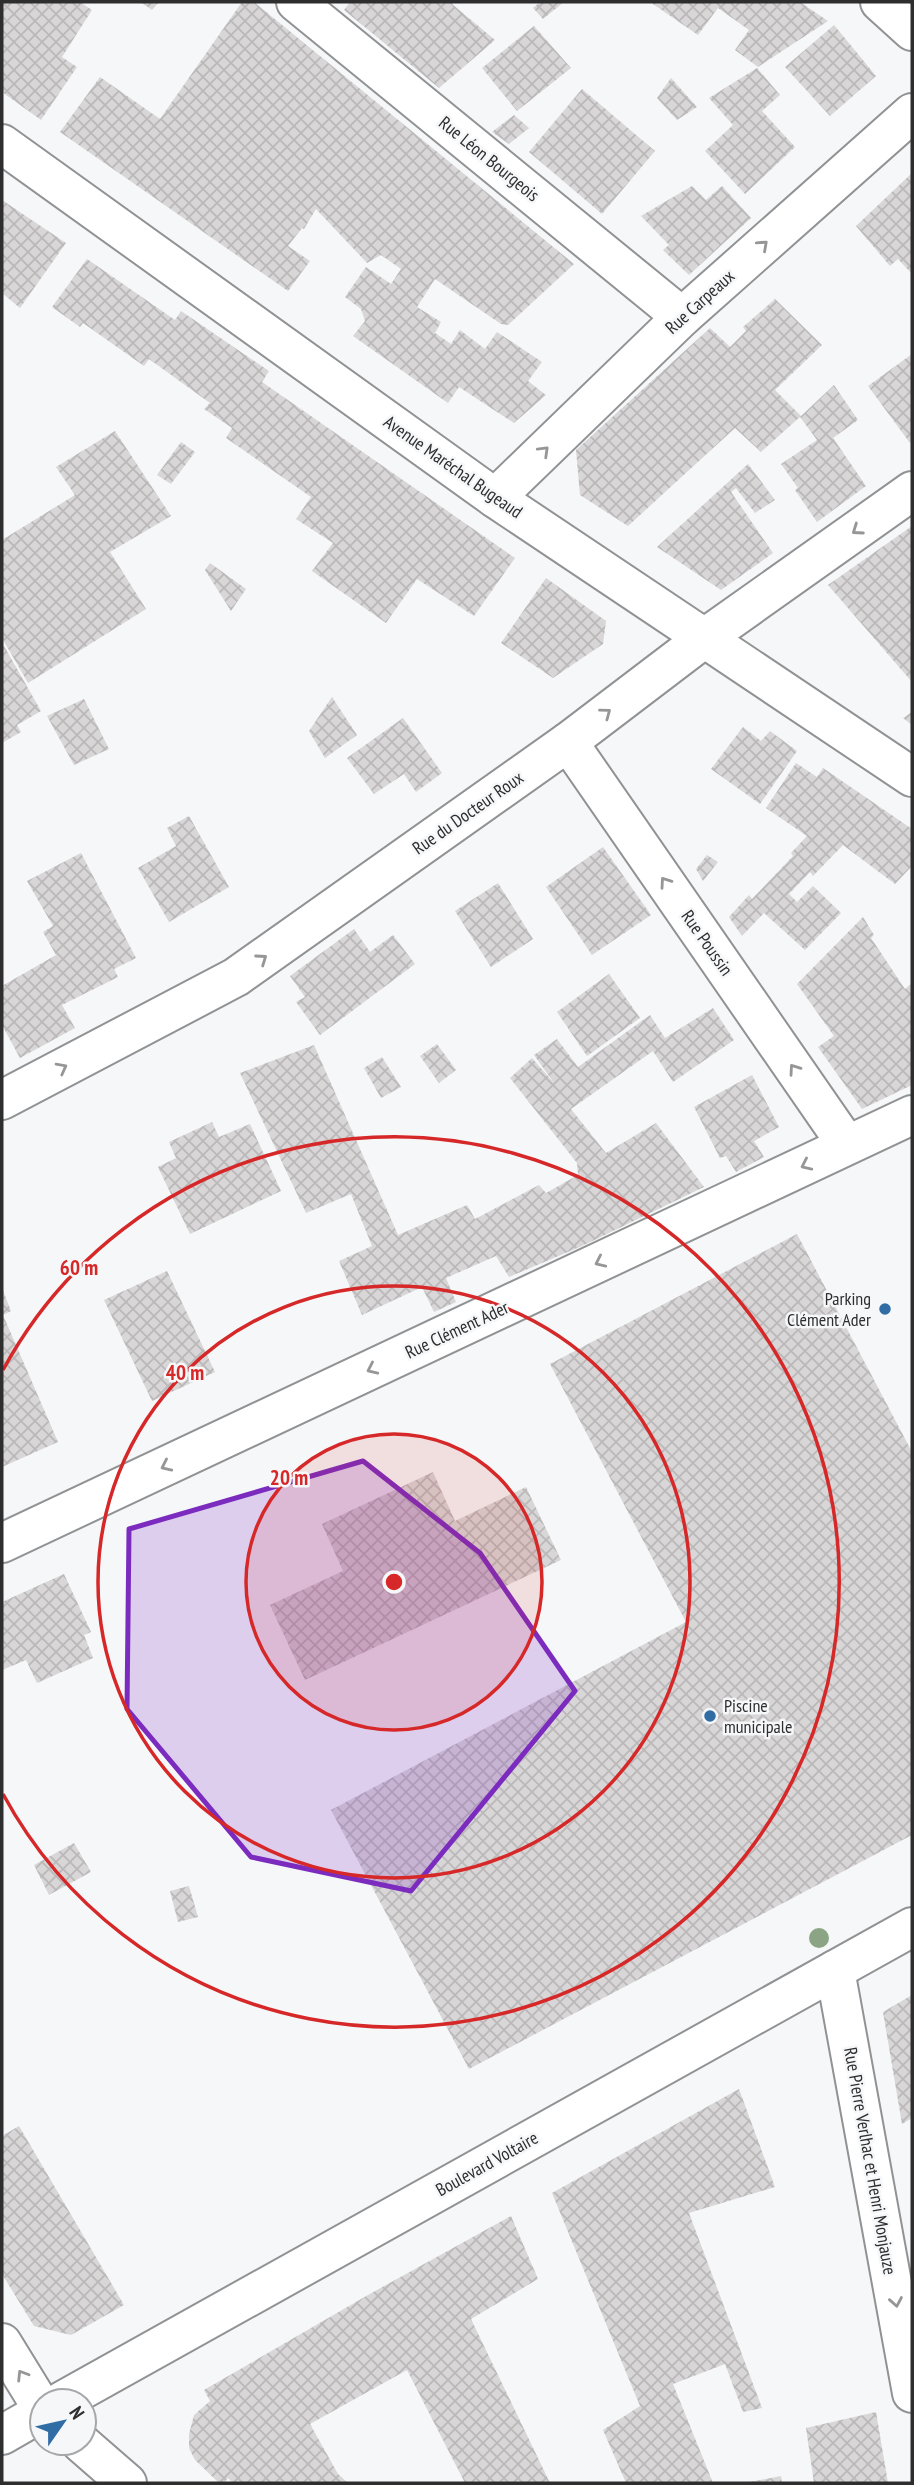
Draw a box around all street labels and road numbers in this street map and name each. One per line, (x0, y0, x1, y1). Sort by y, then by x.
street label: Rue Léon Bourgeois (434, 111, 544, 206)
street label: Rue Carpeaux (660, 264, 740, 339)
street label: Avenue Maréchal Bugeaud (379, 410, 527, 523)
street label: Rue du Docteur Roux (408, 765, 528, 859)
street label: Rue Poussin (677, 905, 738, 980)
street label: Rue Clément Ader (401, 1296, 512, 1364)
street label: Rue Pierre Verlhac et Henri Monjauze (839, 2045, 902, 2276)
street label: Boulevard Voltaire (432, 2126, 542, 2201)

